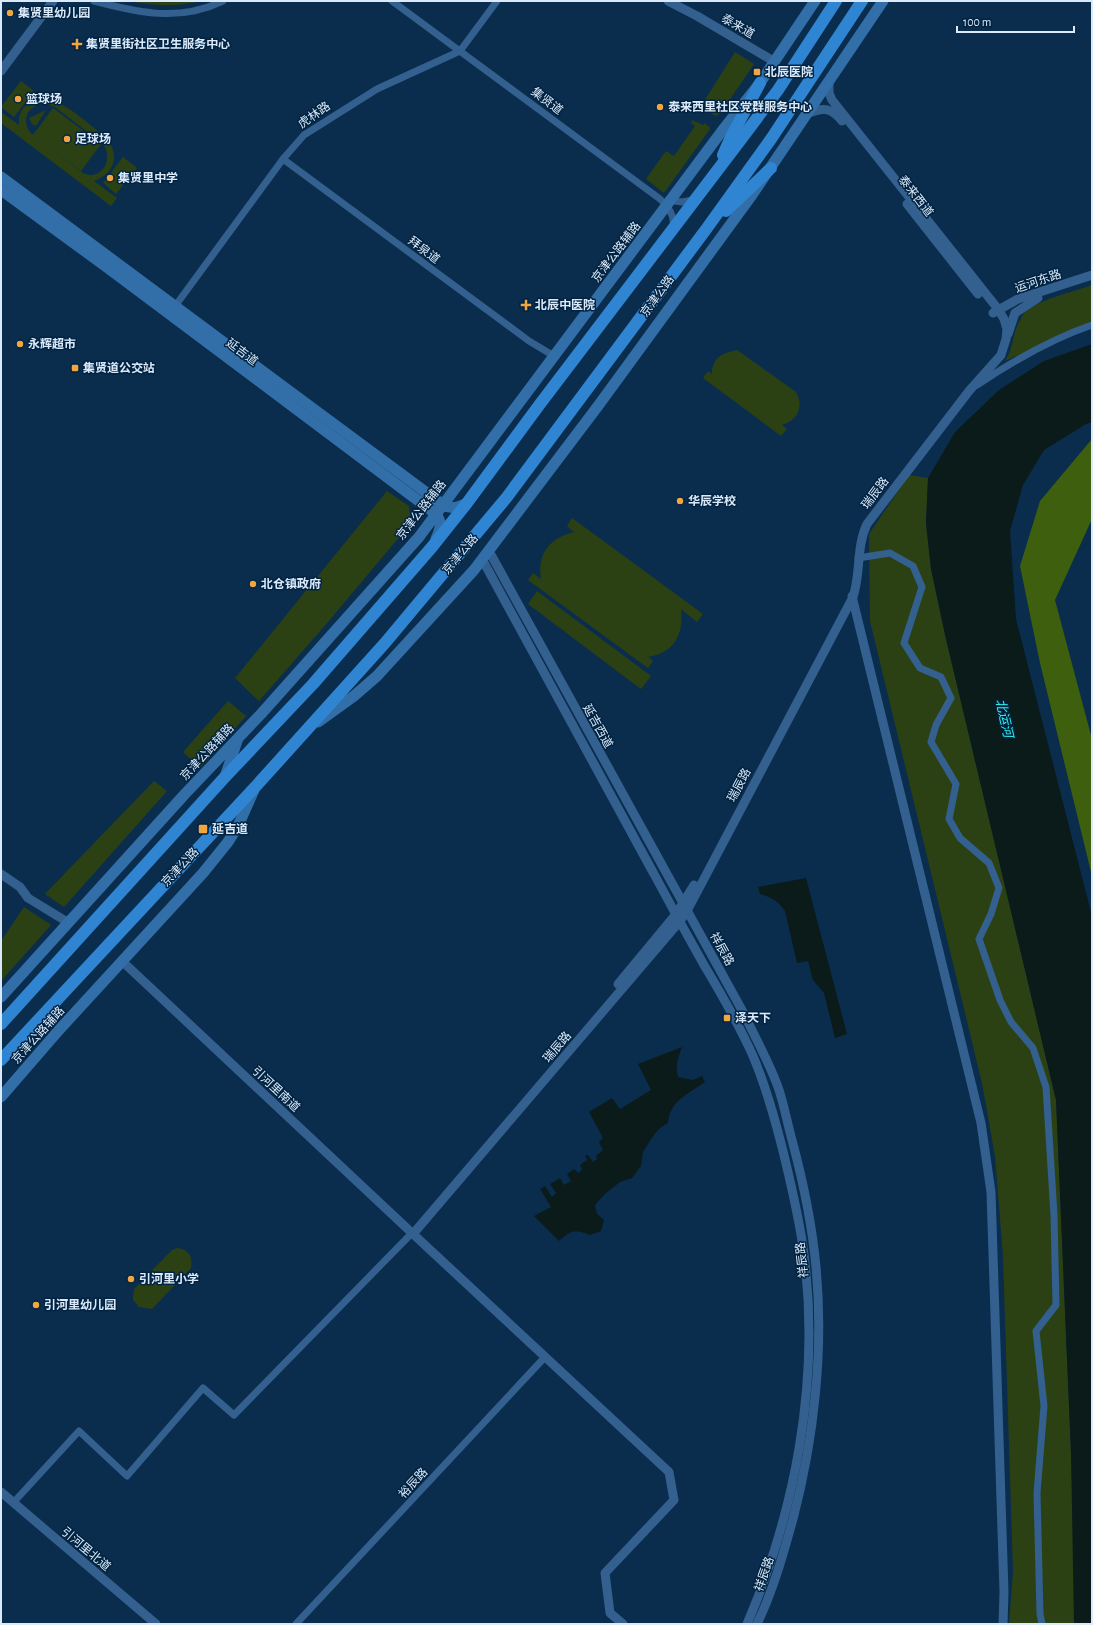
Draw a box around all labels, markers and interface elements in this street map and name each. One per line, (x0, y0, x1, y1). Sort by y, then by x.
place label: 集贤里幼儿园 (18, 6, 90, 19)
marker: 集贤里幼儿园 (5, 8, 15, 18)
scale bar (957, 8, 1074, 34)
street label: 泰来道 (719, 11, 757, 40)
text: 100 m (963, 16, 991, 28)
place label: 集贤里街社区卫生服务中心 (86, 37, 230, 50)
marker: 集贤里街社区卫生服务中心 (71, 38, 83, 50)
place label: 北辰医院 (765, 65, 813, 78)
marker: 北辰医院 (752, 67, 762, 77)
street label: 集贤道 (529, 85, 566, 117)
place label: 篮球场 (26, 92, 62, 105)
marker: 篮球场 (13, 94, 23, 104)
street label: 虎林路 (295, 99, 332, 130)
place label: 泰来西里社区党群服务中心 (668, 100, 812, 113)
marker: 泰来西里社区党群服务中心 (655, 102, 665, 112)
place label: 足球场 (75, 133, 111, 145)
marker: 足球场 (62, 134, 72, 144)
place label: 集贤里中学 (118, 171, 178, 184)
marker: 集贤里中学 (105, 173, 115, 183)
street label: 泰来西道 (896, 173, 936, 219)
street label: 京津公路辅路 (589, 219, 642, 284)
street label: 拜泉道 (406, 234, 443, 266)
street label: 运河东路 (1013, 267, 1063, 294)
street label: 京津公路 (637, 272, 676, 319)
place label: 北辰中医院 (535, 298, 595, 311)
marker: 北辰中医院 (520, 299, 532, 311)
street label: 延吉道 (224, 336, 261, 368)
place label: 永辉超市 (28, 337, 76, 350)
marker: 永辉超市 (15, 339, 25, 349)
place label: 集贤道公交站 (83, 361, 155, 374)
marker: 集贤道公交站 (70, 363, 80, 373)
street label: 瑞辰路 (859, 474, 891, 511)
street label: 京津公路辅路 (393, 477, 448, 542)
place label: 华辰学校 (688, 494, 736, 507)
marker: 华辰学校 (675, 496, 685, 506)
street label: 京津公路 (439, 531, 480, 576)
place label: 北仓镇政府 (261, 577, 321, 590)
marker: 北仓镇政府 (248, 579, 258, 589)
water label: 北运河 (993, 698, 1016, 742)
street label: 延吉西道 (581, 702, 616, 750)
street label: 京津公路辅路 (177, 721, 236, 782)
street label: 瑞辰路 (724, 766, 753, 804)
place label: 延吉道 (212, 822, 248, 835)
marker: 延吉道 (197, 823, 209, 835)
street label: 京津公路 (159, 845, 201, 889)
street label: 祥辰路 (708, 930, 737, 968)
street label: 京津公路辅路 (9, 1004, 67, 1066)
place label: 泽天下 (735, 1011, 771, 1024)
marker: 泽天下 (722, 1013, 732, 1023)
street label: 瑞辰路 (540, 1029, 573, 1065)
street label: 引河里南道 (250, 1063, 303, 1114)
street label: 祥辰路 (793, 1241, 810, 1279)
place label: 引河里小学 (139, 1272, 199, 1285)
marker: 引河里小学 (126, 1274, 136, 1284)
place label: 引河里幼儿园 (44, 1298, 116, 1311)
marker: 引河里幼儿园 (31, 1300, 41, 1310)
street label: 裕辰路 (396, 1465, 430, 1500)
street label: 引河里北道 (59, 1524, 113, 1573)
street label: 祥辰路 (752, 1555, 776, 1593)

